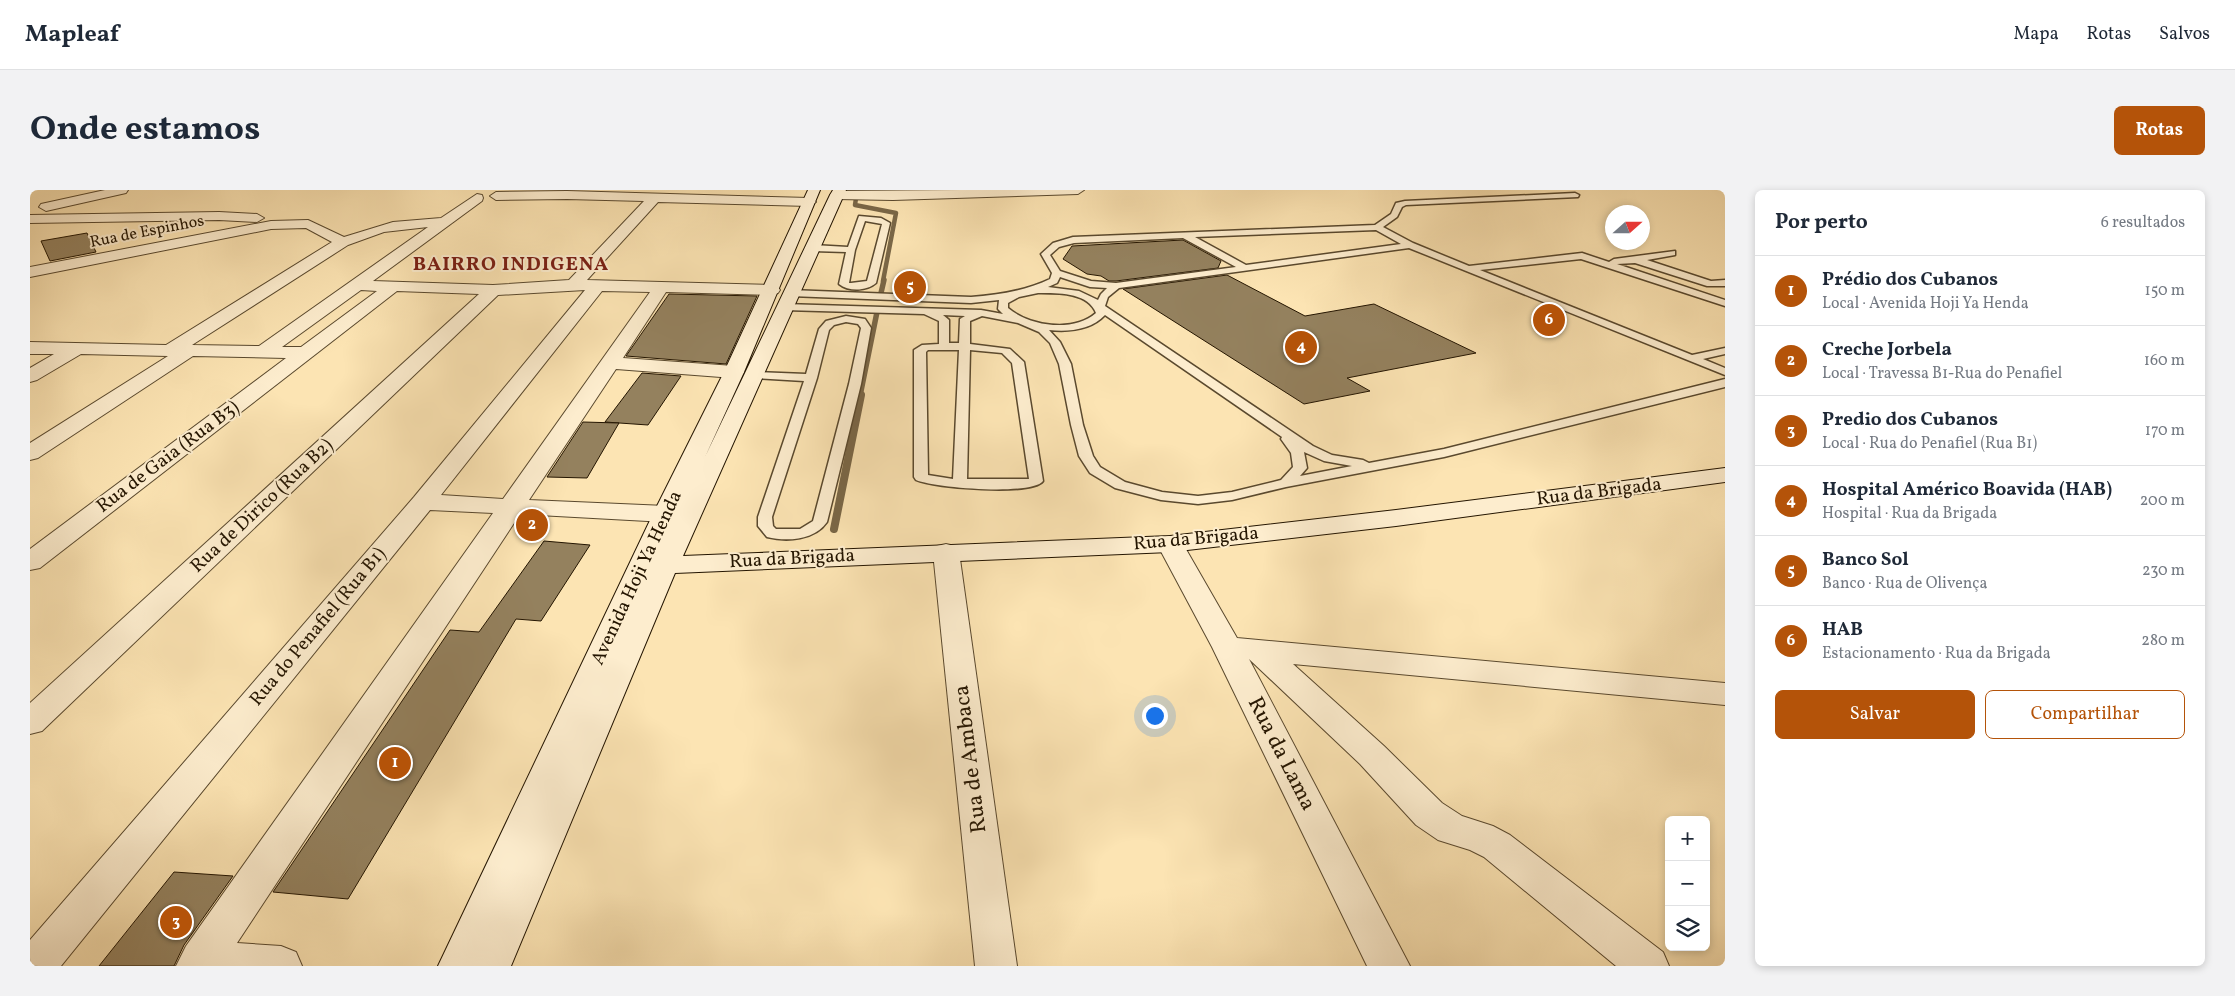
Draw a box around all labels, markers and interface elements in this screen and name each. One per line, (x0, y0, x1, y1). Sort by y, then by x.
text: Mapleaf (25, 18, 119, 52)
text: Mapa (2014, 22, 2059, 47)
text: Rotas (2087, 22, 2131, 47)
text: Salvos (2159, 22, 2210, 47)
text: Onde estamos (30, 106, 260, 154)
button: Rotas (2114, 106, 2205, 155)
north arrow (1605, 205, 1650, 250)
text: Por perto (1775, 208, 1868, 237)
street label: Rua de Espinhos (88, 210, 206, 254)
text: 6 resultados (2101, 212, 2185, 234)
district label: BAIRRO INDIGENA (413, 251, 609, 279)
text: Prédio dos Cubanos (1822, 267, 1998, 293)
pin: 5 (894, 268, 926, 306)
text: 1 (1788, 280, 1794, 302)
text: 150 m (2144, 280, 2185, 302)
text: Local · Avenida Hoji Ya Henda (1822, 293, 2029, 315)
pin: 6 (1533, 301, 1565, 339)
pin: 4 (1285, 328, 1317, 366)
text: Creche Jorbela (1822, 337, 1952, 363)
text: 2 (1787, 350, 1795, 372)
text: 160 m (2144, 350, 2185, 372)
text: Local · Travessa B1-Rua do Penafiel (1822, 363, 2062, 385)
street label: Rua de Gaia (Rua B3) (91, 395, 245, 519)
text: Predio dos Cubanos (1822, 407, 1998, 433)
text: 3 (1787, 420, 1795, 442)
text: 170 m (2145, 420, 2185, 442)
street label: Rua de Dirico (Rua B2) (185, 433, 339, 579)
text: Local · Rua do Penafiel (Rua B1) (1822, 433, 2037, 455)
street label: Rua da Brigada (1535, 471, 1663, 513)
text: Hospital Américo Boavida (HAB) (1822, 477, 2112, 503)
street label: Avenida Hoji Ya Henda (585, 487, 689, 669)
text: 4 (1786, 490, 1796, 512)
text: 200 m (2140, 490, 2185, 512)
text: Hospital · Rua da Brigada (1822, 503, 1997, 525)
pin: 2 (516, 506, 548, 544)
street label: Rua da Brigada (1132, 521, 1260, 557)
street label: Rua do Penafiel (Rua B1) (244, 542, 392, 712)
street label: Rua da Brigada (728, 543, 856, 575)
text: Banco Sol (1822, 547, 1909, 573)
text: 5 (1787, 560, 1795, 582)
text: 230 m (2142, 560, 2185, 582)
text: Banco · Rua de Olivença (1822, 573, 1987, 595)
text: HAB (1822, 617, 1863, 643)
text: 6 (1787, 630, 1795, 652)
text: 280 m (2141, 630, 2185, 652)
text: Estacionamento · Rua da Brigada (1822, 643, 2051, 665)
street label: Rua de Ambaca (947, 683, 995, 835)
button: Salvar (1775, 690, 1975, 739)
button: Compartilhar (1985, 690, 2185, 739)
street label: Rua da Lama (1239, 692, 1323, 816)
your location (1142, 703, 1168, 729)
pin: 1 (379, 744, 411, 782)
map controls (1665, 816, 1710, 951)
button: + (1665, 816, 1710, 861)
button: − (1665, 861, 1710, 906)
pin: 3 (160, 903, 192, 941)
button: layers (1665, 906, 1710, 951)

